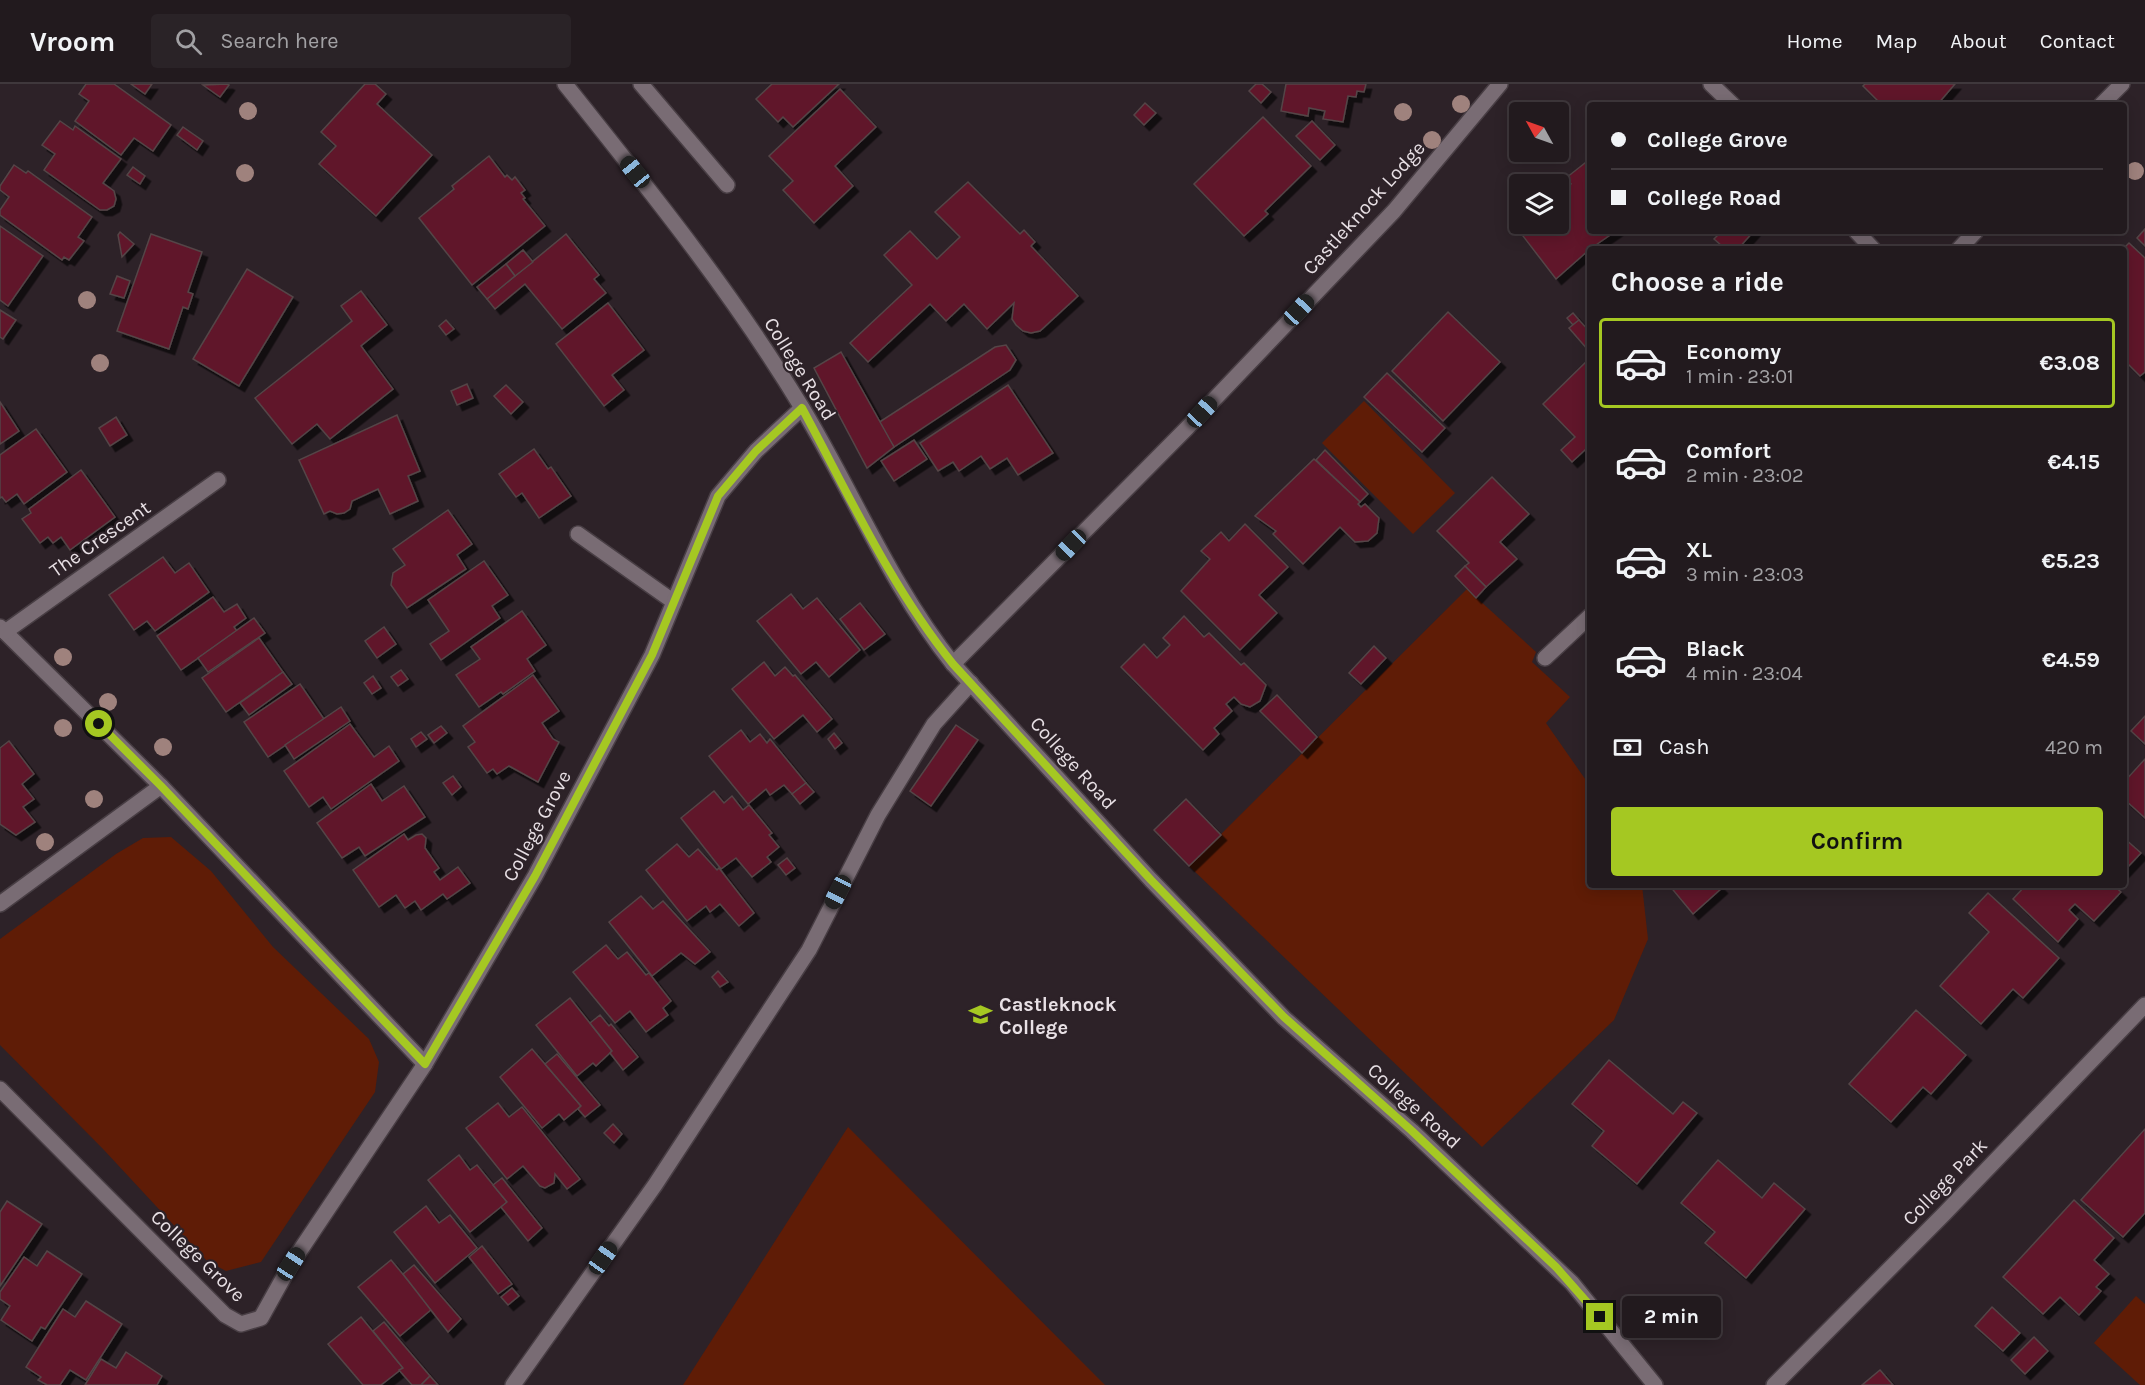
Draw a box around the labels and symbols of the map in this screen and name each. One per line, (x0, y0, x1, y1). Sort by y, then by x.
north arrow (1509, 102, 1569, 162)
street label: Castleknock Lodge (1298, 137, 1430, 279)
car (617, 152, 653, 192)
car (1280, 291, 1318, 329)
street label: College Road (759, 313, 841, 425)
car (1183, 393, 1221, 431)
street label: The Crescent (45, 496, 155, 582)
car (1052, 526, 1090, 564)
route start (85, 710, 112, 737)
street label: College Road (1025, 712, 1121, 814)
street label: College Grove (498, 767, 576, 885)
car (822, 872, 854, 912)
place label: Castleknock College (999, 993, 1117, 1039)
school or university icon: Castleknock College (968, 1002, 994, 1028)
street label: College Road (1363, 1058, 1465, 1154)
street label: College Park (1898, 1134, 1992, 1230)
street label: College Grove (146, 1205, 250, 1307)
car (585, 1238, 621, 1278)
car (274, 1244, 308, 1284)
callout: 2 min (1621, 1296, 1720, 1338)
route end (1586, 1303, 1613, 1330)

